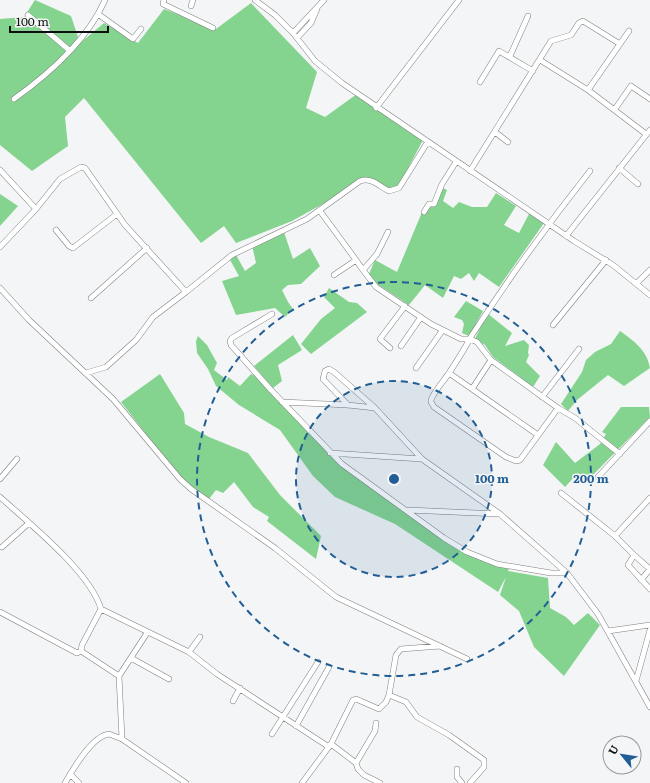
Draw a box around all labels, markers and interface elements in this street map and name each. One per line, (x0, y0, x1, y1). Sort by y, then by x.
scale bar (10, 8, 108, 34)
text: 100 m (16, 12, 49, 30)
text: 100 m (475, 469, 509, 487)
text: 200 m (573, 469, 609, 487)
centre of rings (387, 472, 401, 486)
north arrow (602, 735, 642, 775)
text: U (603, 741, 622, 757)

